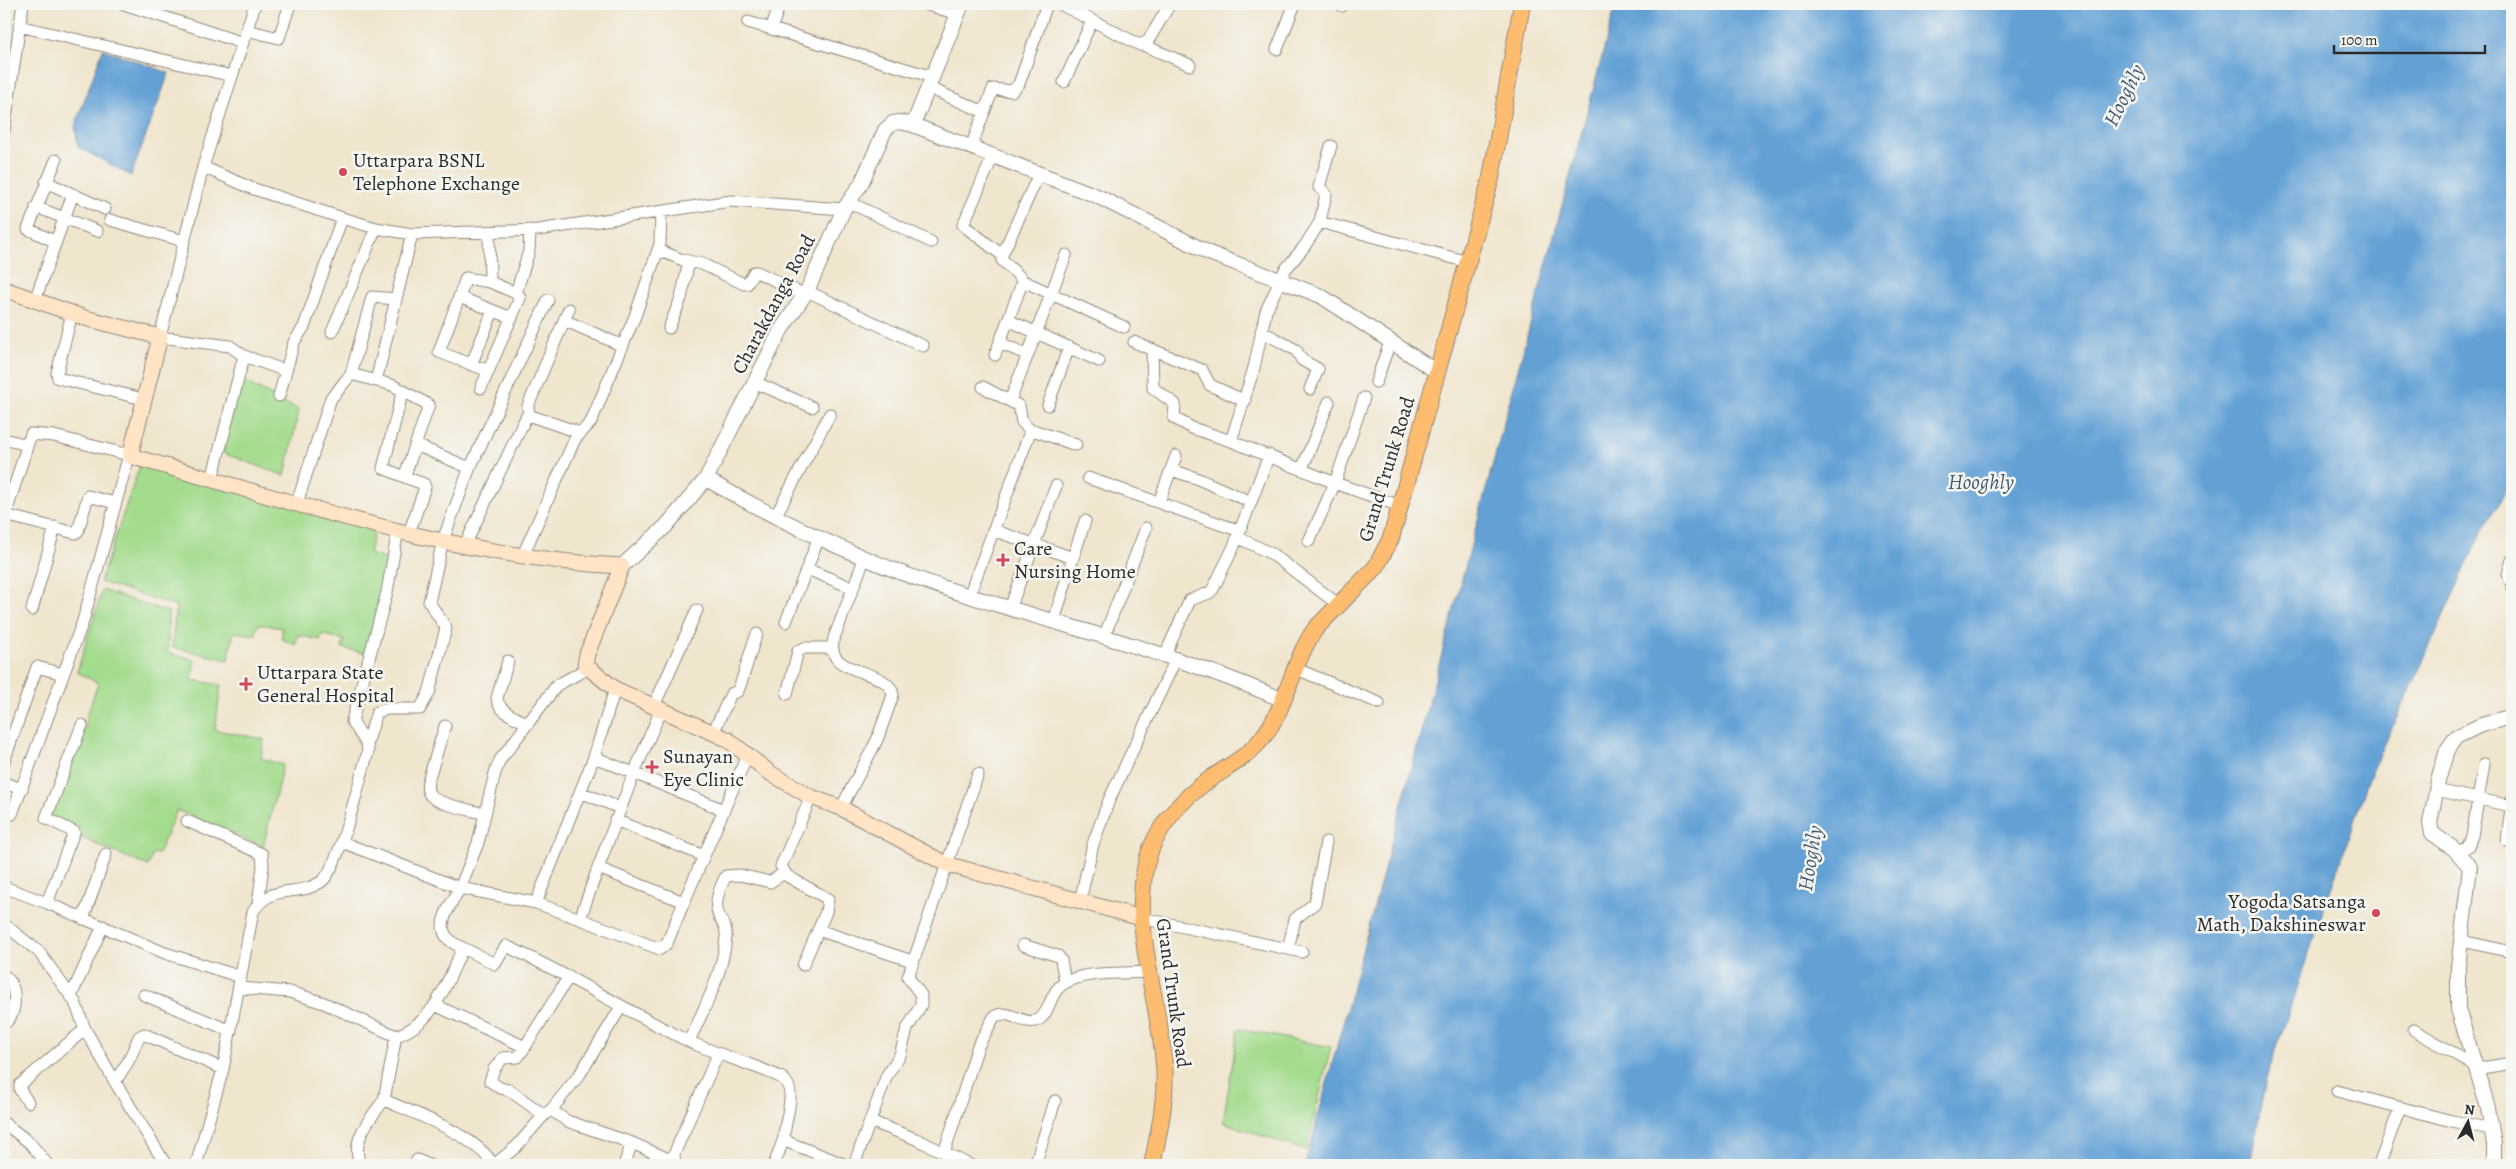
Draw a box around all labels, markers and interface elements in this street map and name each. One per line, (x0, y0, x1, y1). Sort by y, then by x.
scale bar (2334, 22, 2485, 54)
text: 100 m (2341, 30, 2378, 50)
water label: Hooghly (2097, 59, 2151, 131)
place label: Uttarpara BSNL Telephone Exchange (353, 147, 520, 197)
marker: Uttarpara BSNL Telephone Exchange (337, 166, 349, 178)
street label: Charakdanga Road (725, 229, 822, 379)
street label: Grand Trunk Road (1352, 393, 1421, 545)
water label: Hooghly (1948, 468, 2014, 496)
place label: Care Nursing Home (1014, 535, 1136, 585)
marker: Care Nursing Home (996, 553, 1010, 567)
place label: Uttarpara State General Hospital (257, 659, 394, 709)
marker: Uttarpara State General Hospital (239, 677, 253, 691)
place label: Sunayan Eye Clinic (663, 743, 744, 793)
marker: Sunayan Eye Clinic (645, 760, 659, 774)
water label: Hooghly (1791, 823, 1829, 893)
place label: Yogoda Satsanga Math, Dakshineswar (2197, 888, 2367, 938)
marker: Yogoda Satsanga Math, Dakshineswar (2370, 907, 2382, 919)
street label: Grand Trunk Road (1150, 917, 1197, 1070)
north arrow (2444, 1096, 2494, 1146)
text: N (2463, 1100, 2476, 1120)

